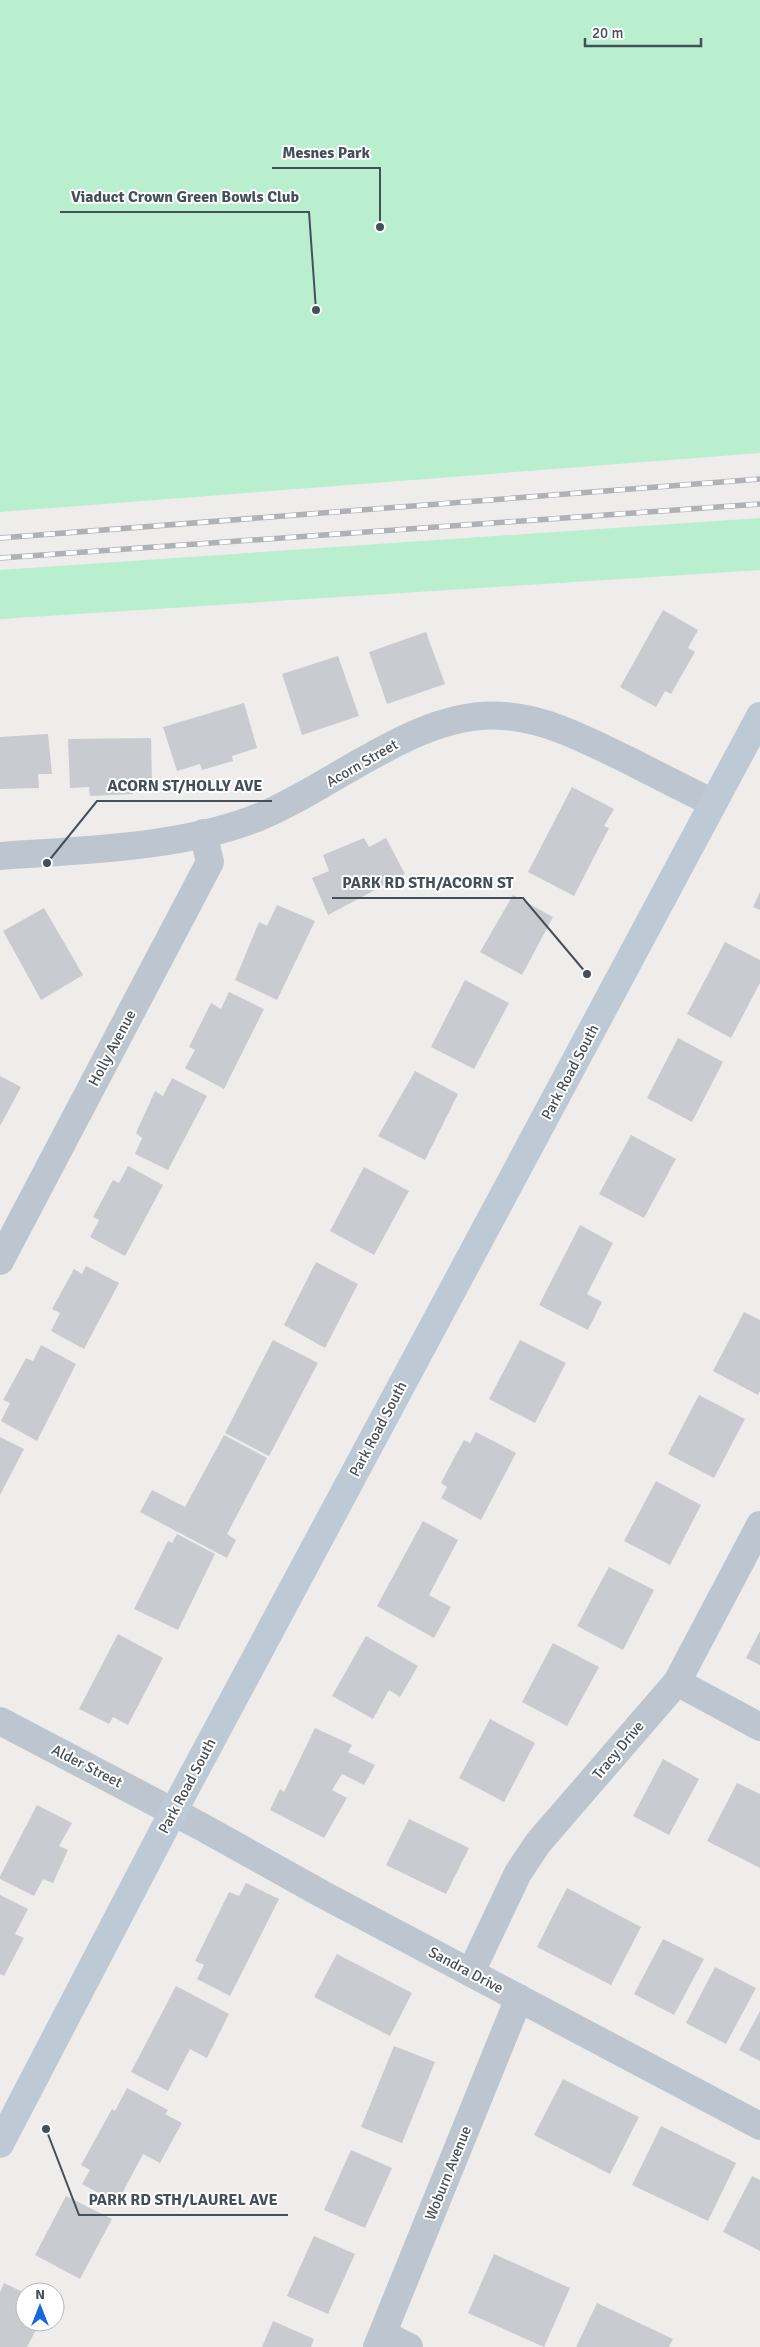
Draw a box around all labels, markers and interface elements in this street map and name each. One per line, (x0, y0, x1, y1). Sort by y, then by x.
scale bar (585, 15, 701, 47)
text: 20 m (592, 24, 623, 42)
callout: Mesnes Park (272, 137, 380, 168)
text: Mesnes Park (282, 143, 370, 163)
callout: Viaduct Crown Green Bowls Club (60, 181, 309, 212)
text: Viaduct Crown Green Bowls Club (71, 187, 300, 207)
street label: Acorn Street (323, 735, 401, 791)
callout: ACORN ST/HOLLY AVE (97, 770, 272, 801)
text: ACORN ST/HOLLY AVE (107, 776, 263, 796)
callout: PARK RD STH/ACORN ST (332, 867, 523, 898)
text: PARK RD STH/ACORN ST (342, 873, 514, 893)
street label: Holly Avenue (84, 1007, 140, 1089)
street label: Park Road South (537, 1021, 603, 1123)
street label: Park Road South (345, 1378, 411, 1480)
street label: Tracy Drive (588, 1717, 648, 1783)
street label: Park Road South (154, 1735, 220, 1837)
street label: Alder Street (49, 1741, 125, 1791)
street label: Sandra Drive (426, 1943, 506, 1997)
street label: Woburn Avenue (421, 2123, 475, 2223)
callout: PARK RD STH/LAUREL AVE (79, 2184, 288, 2215)
text: PARK RD STH/LAUREL AVE (88, 2190, 278, 2210)
north arrow (15, 2282, 65, 2332)
text: N (35, 2286, 45, 2303)

